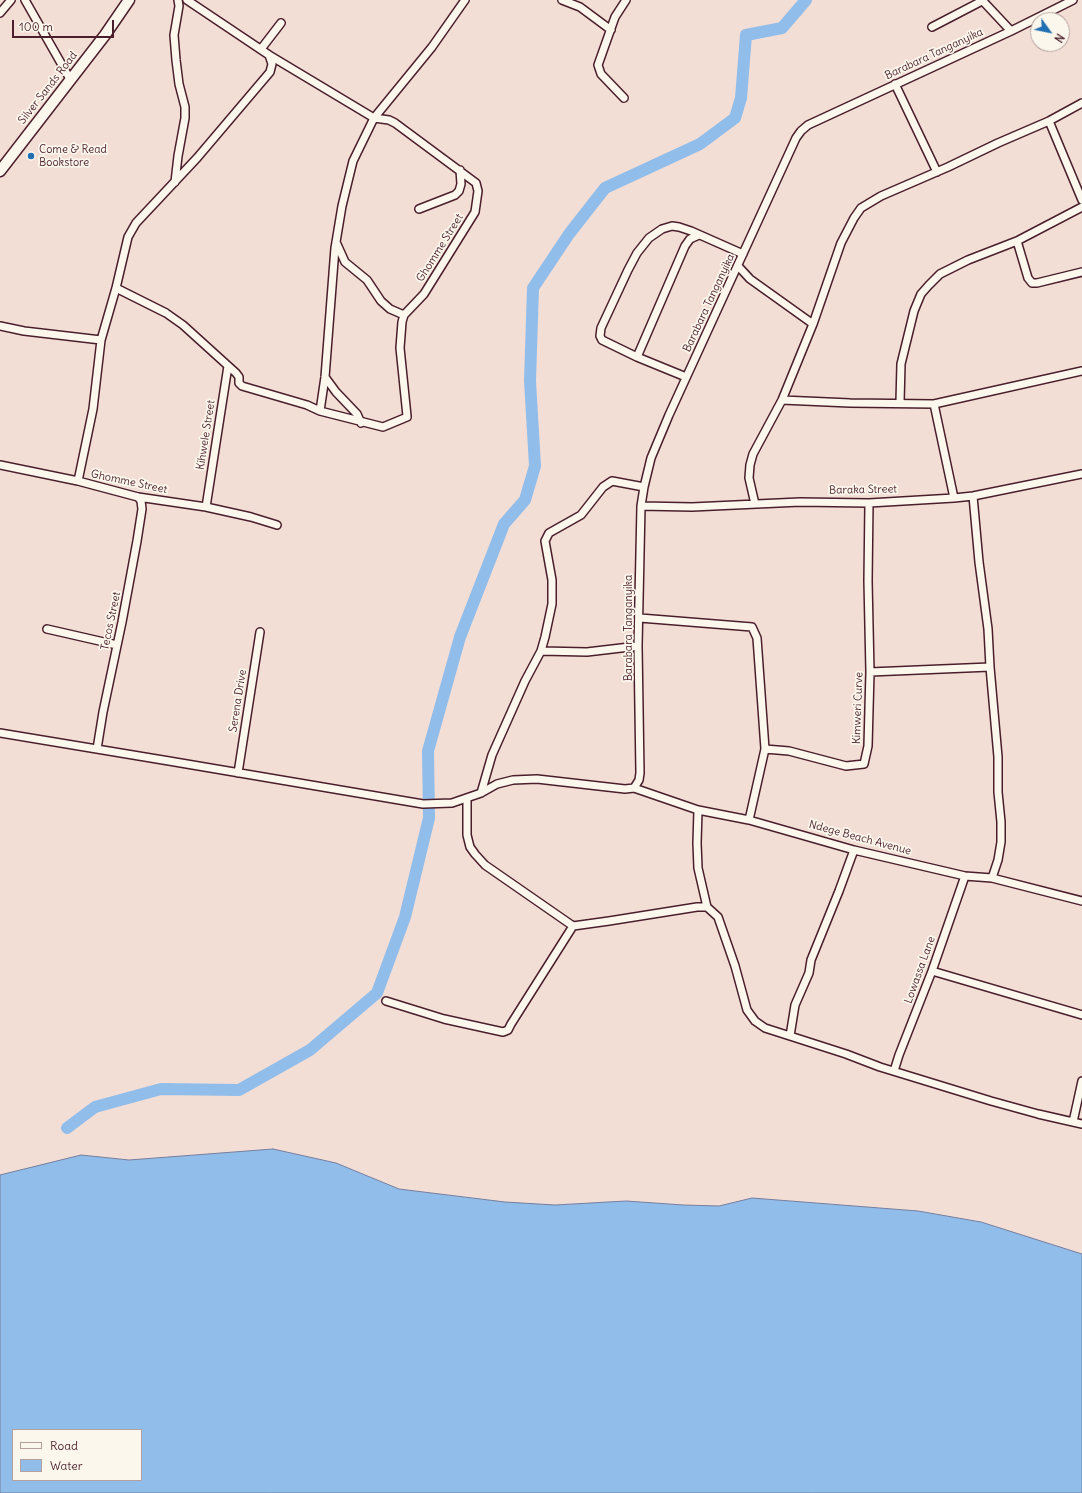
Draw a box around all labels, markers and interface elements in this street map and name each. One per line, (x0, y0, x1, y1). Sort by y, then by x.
scale bar (14, 12, 116, 38)
north arrow (1030, 12, 1070, 52)
text: 100 m (19, 19, 53, 34)
street label: Barabara Tanganyika (883, 25, 985, 83)
text: N (1051, 31, 1067, 45)
street label: Silver Sands Road (16, 49, 80, 127)
place label: Come & Read Bookstore (39, 143, 107, 169)
marker: Come & Read Bookstore (26, 151, 36, 161)
street label: Ghomme Street (414, 212, 466, 284)
street label: Barabara Tanganyika (680, 252, 738, 354)
street label: Kihwele Street (194, 399, 218, 471)
street label: Ghomme Street (90, 467, 168, 497)
street label: Baraka Street (829, 483, 897, 497)
street label: Barabara Tanganyika (622, 575, 636, 681)
street label: Tecos Street (98, 590, 124, 652)
street label: Serena Drive (227, 669, 249, 733)
street label: Kimweri Curve (850, 672, 866, 744)
street label: Ndege Beach Avenue (807, 818, 913, 858)
street label: Lowassa Lane (902, 935, 938, 1005)
legend (12, 1429, 142, 1481)
text: Road (50, 1438, 78, 1453)
text: Water (50, 1458, 83, 1473)

